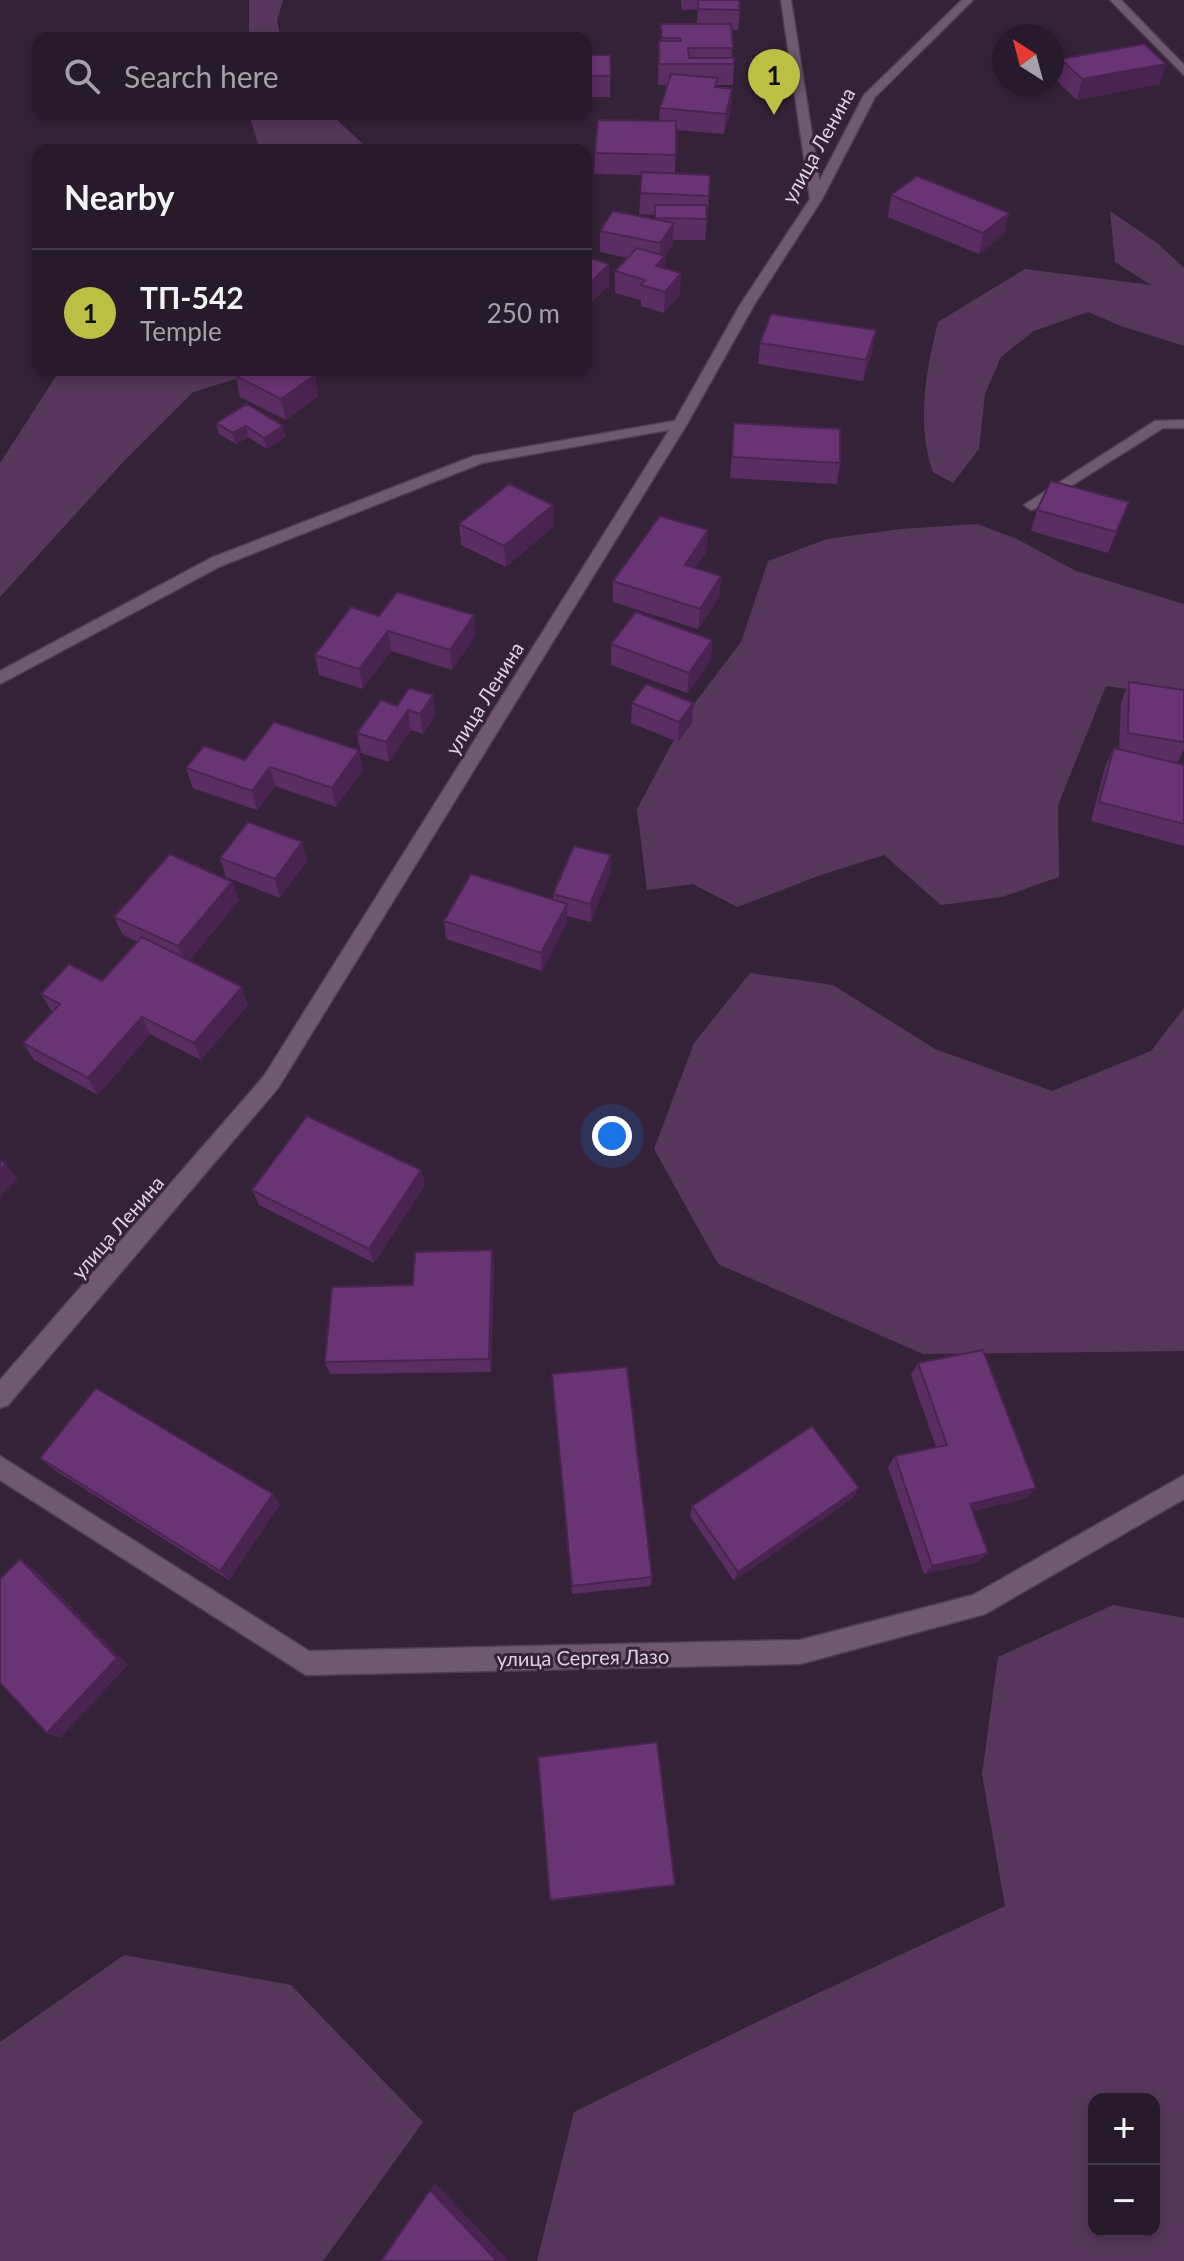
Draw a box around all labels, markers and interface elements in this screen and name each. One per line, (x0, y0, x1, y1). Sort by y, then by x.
north arrow (992, 24, 1064, 96)
search box (32, 32, 592, 120)
pin: 1 (748, 49, 800, 115)
icon: search (60, 54, 104, 98)
text: Search here (124, 58, 279, 94)
street label: улица Ленина (776, 83, 860, 207)
text: Nearby (64, 176, 175, 217)
text: ТП-542 (140, 279, 244, 315)
text: 1 (82, 297, 98, 329)
text: 250 m (487, 297, 560, 329)
text: Temple (140, 315, 222, 347)
street label: улица Ленина (440, 637, 528, 759)
your location (592, 1116, 632, 1156)
street label: улица Ленина (66, 1171, 168, 1283)
street label: улица Сергея Лазо (497, 1643, 669, 1671)
map controls (1088, 2093, 1160, 2237)
button: + (1088, 2093, 1160, 2165)
button: − (1088, 2165, 1160, 2237)

